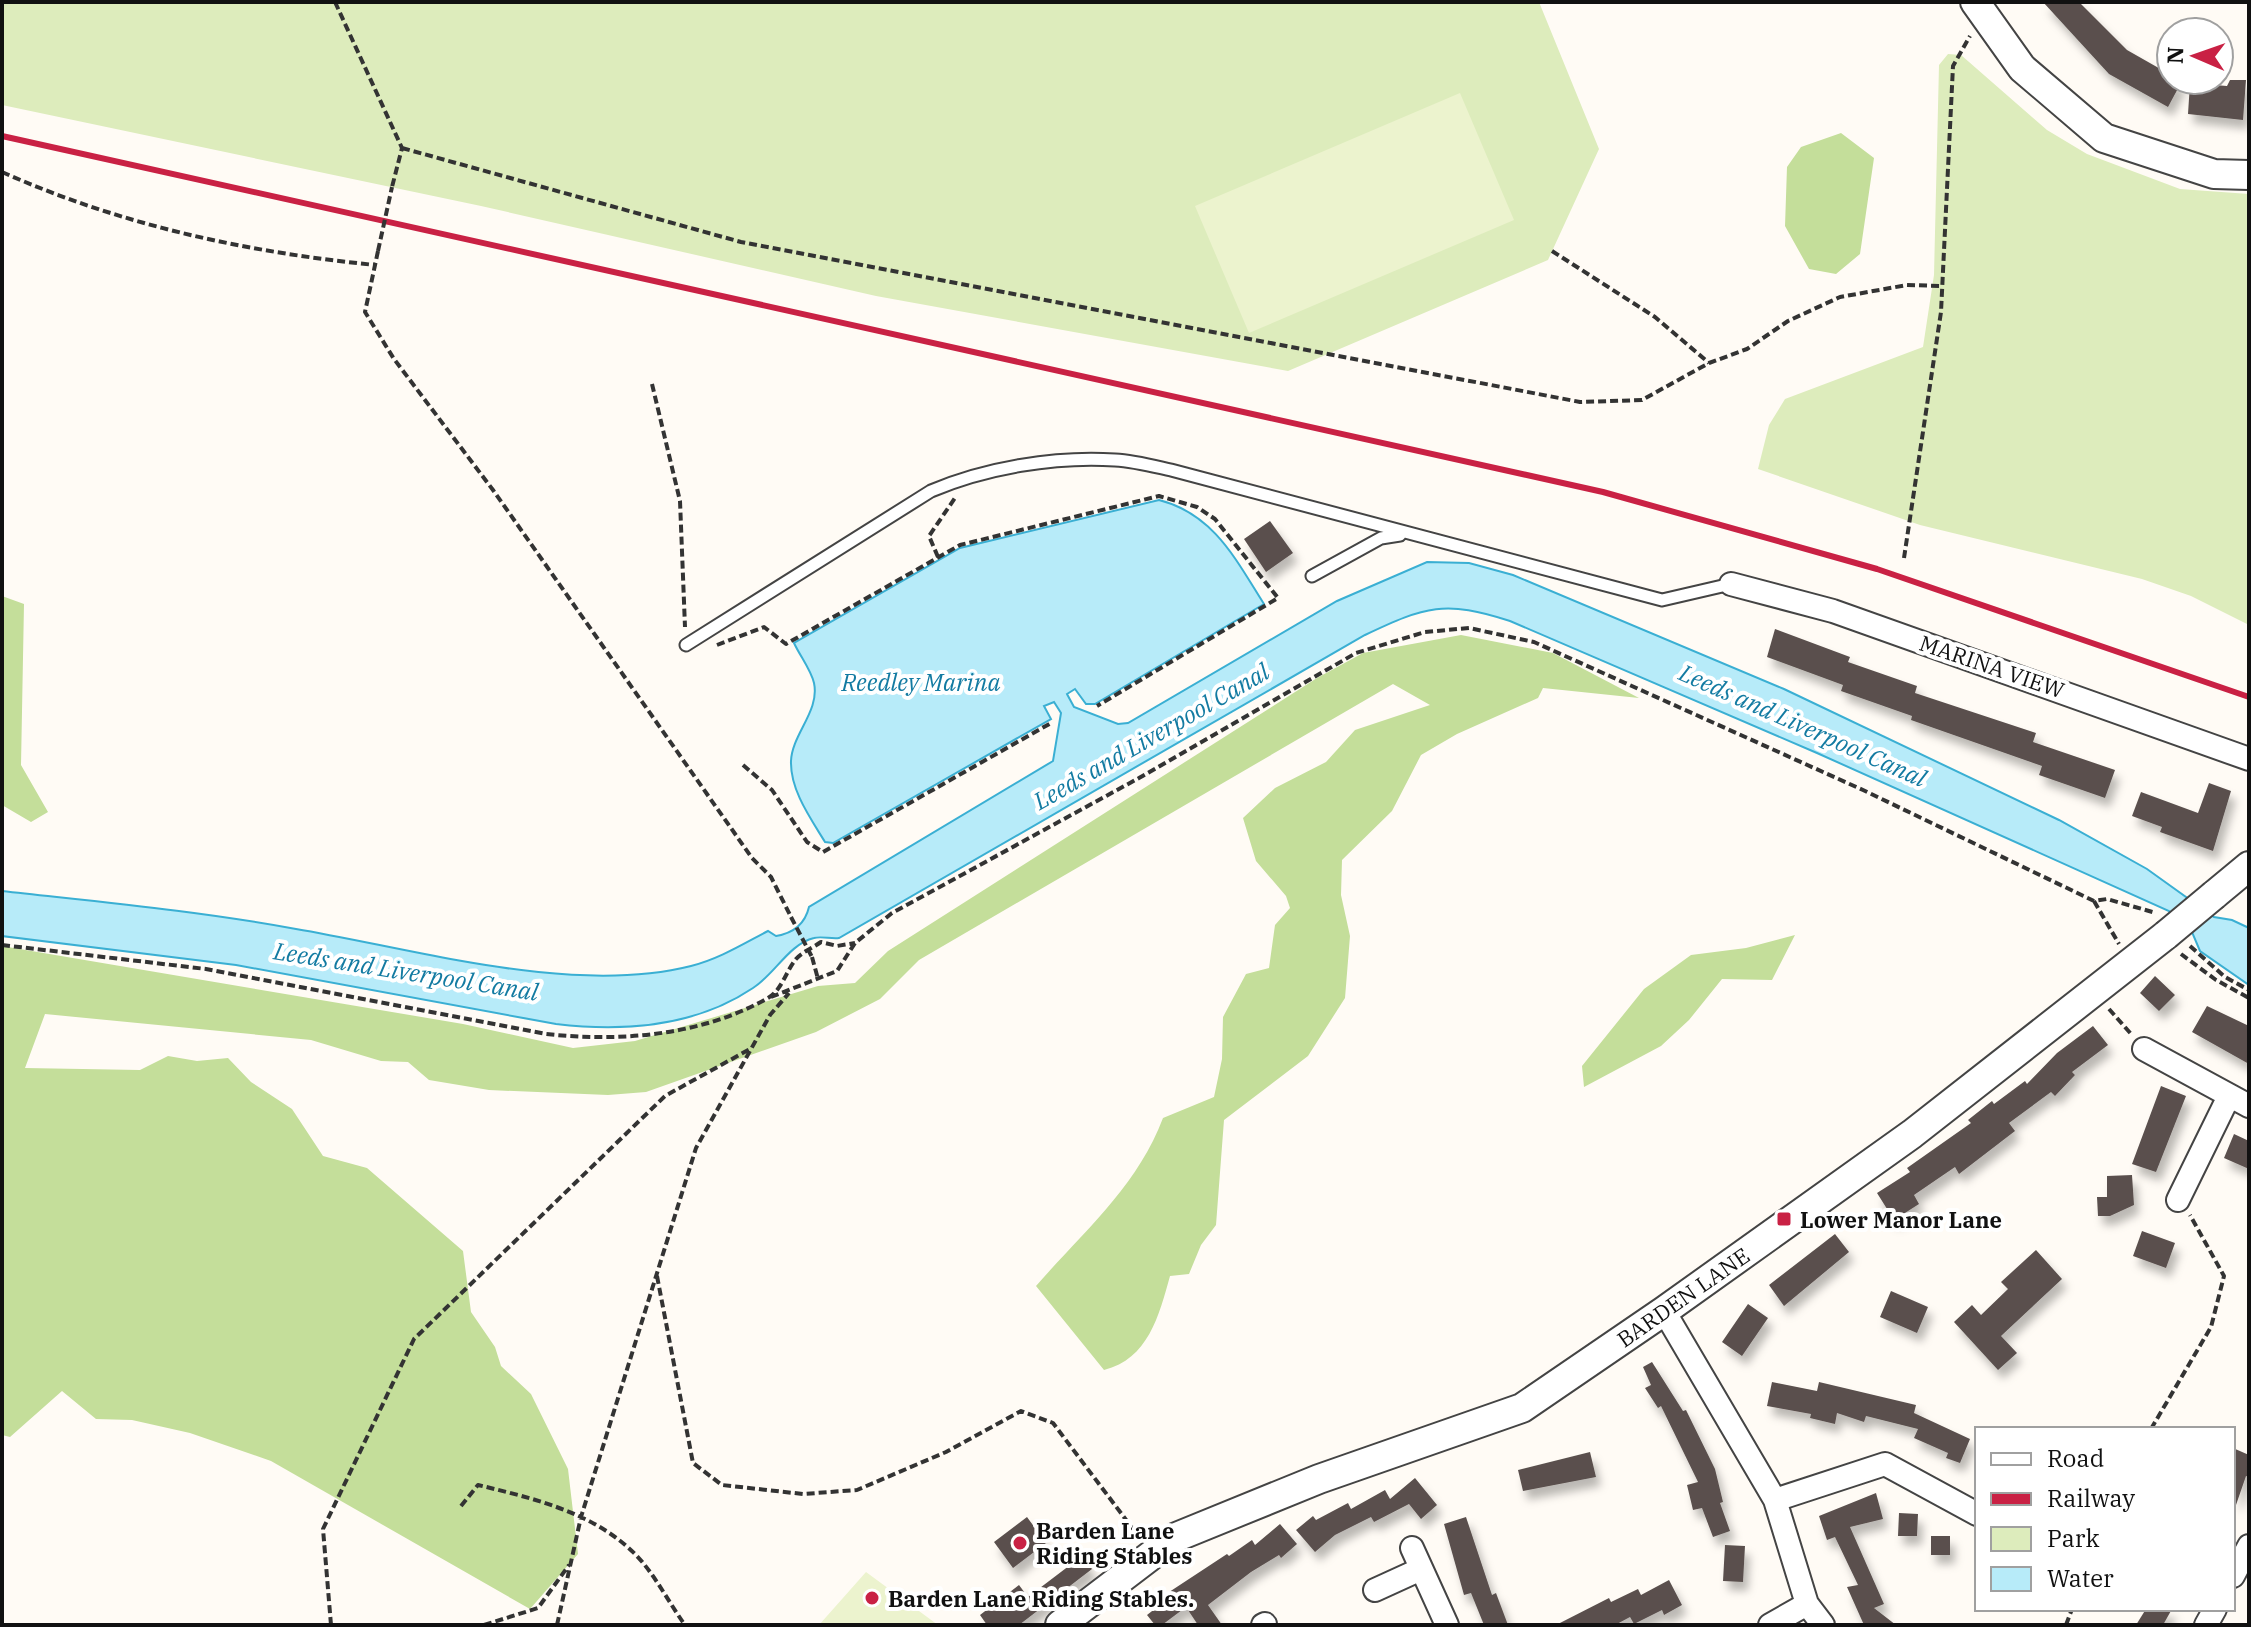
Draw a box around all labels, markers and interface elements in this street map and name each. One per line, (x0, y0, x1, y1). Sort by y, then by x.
north arrow (2155, 16, 2235, 96)
text: N (2160, 46, 2189, 64)
street label: MARINA VIEW (1916, 628, 2068, 704)
water label: Leeds and Liverpool Canal (1026, 655, 1276, 817)
water label: Leeds and Liverpool Canal (1674, 656, 1933, 794)
water label: Reedley Marina (841, 666, 1000, 698)
water label: Leeds and Liverpool Canal (271, 934, 542, 1008)
place label: Lower Manor Lane (1800, 1205, 2002, 1234)
marker: Lower Manor Lane (1775, 1210, 1793, 1228)
street label: BARDEN LANE (1611, 1240, 1755, 1354)
legend (1975, 1427, 2235, 1611)
text: Road (2047, 1442, 2104, 1474)
text: Railway (2047, 1482, 2135, 1514)
place label: Barden Lane Riding Stables (1036, 1516, 1192, 1570)
text: Park (2047, 1522, 2099, 1554)
marker: Barden Lane Riding Stables (1011, 1534, 1029, 1552)
text: Water (2047, 1562, 2114, 1594)
place label: Barden Lane Riding Stables. (888, 1584, 1194, 1613)
marker: Barden Lane Riding Stables. (863, 1589, 881, 1607)

